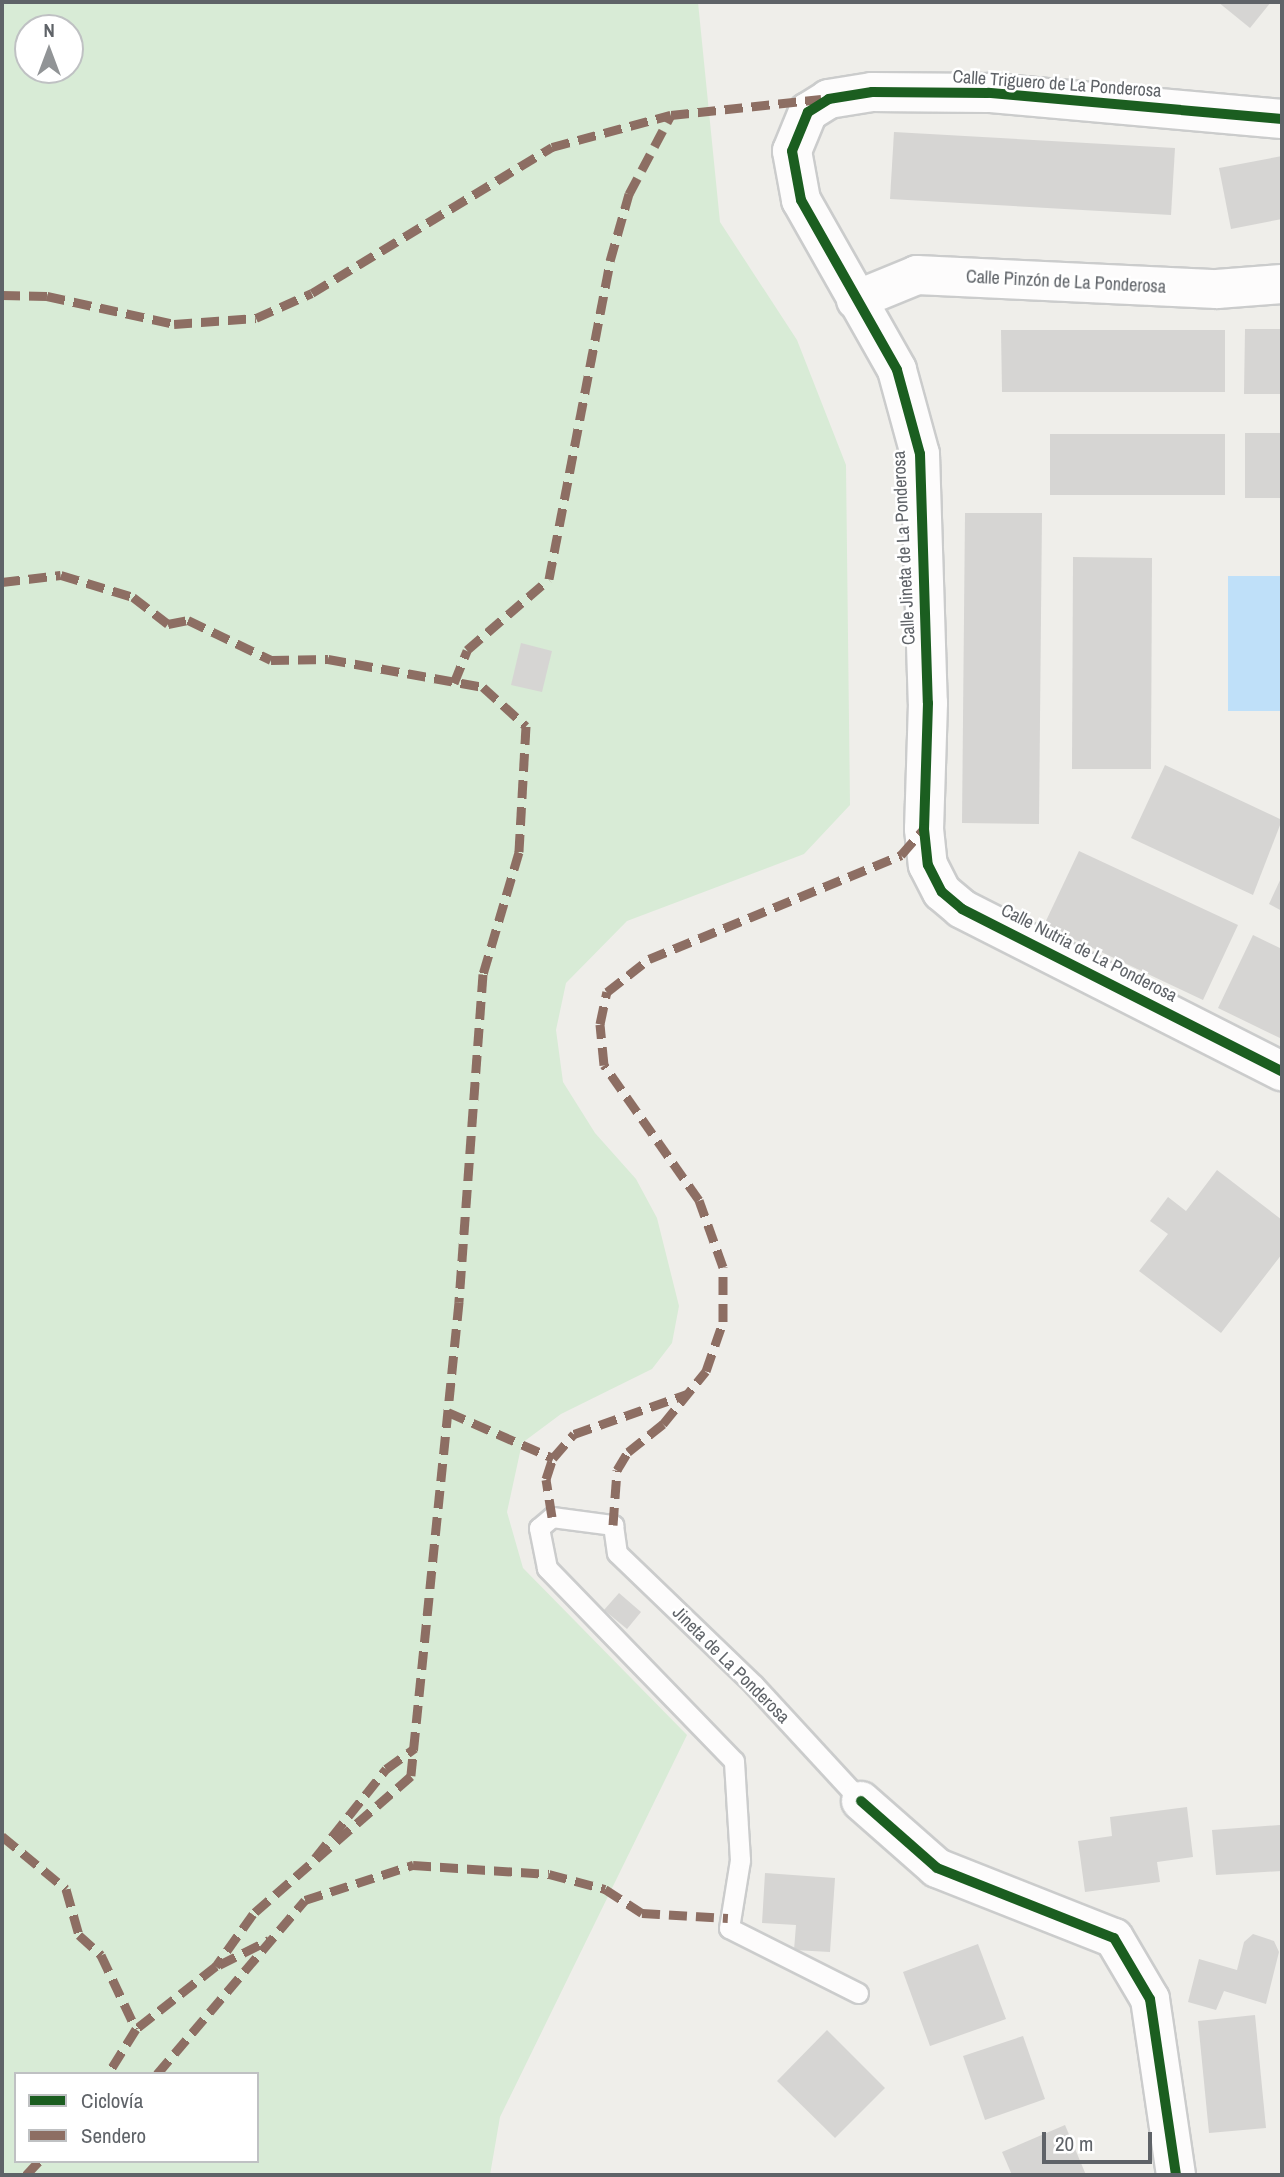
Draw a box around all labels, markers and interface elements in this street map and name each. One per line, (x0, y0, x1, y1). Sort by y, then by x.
north arrow (14, 14, 84, 84)
text: N (43, 17, 55, 43)
street label: Calle Triguero de La Ponderosa (952, 66, 1162, 102)
street label: Calle Pinzón de La Ponderosa (965, 266, 1167, 298)
street label: Calle Jineta de La Ponderosa (888, 450, 920, 646)
street label: Calle Nutria de La Ponderosa (997, 899, 1181, 1007)
street label: Jineta de La Ponderosa (668, 1602, 794, 1728)
legend (14, 2072, 259, 2163)
text: Ciclovía (81, 2086, 143, 2115)
scale bar (1046, 2118, 1156, 2162)
text: Sendero (81, 2121, 146, 2150)
text: 20 m (1055, 2129, 1093, 2158)

